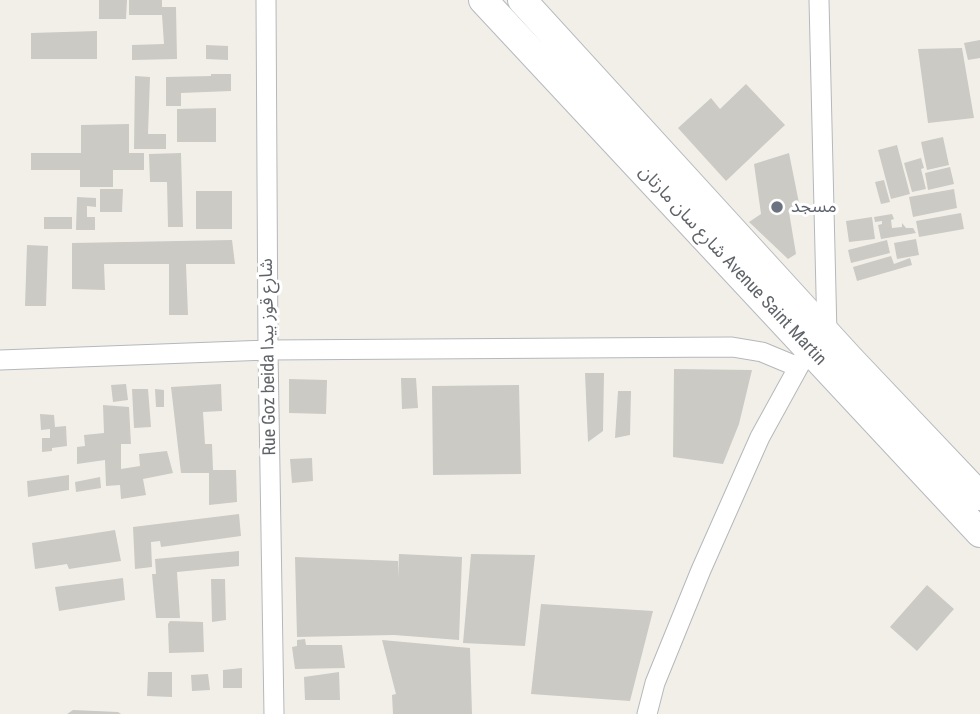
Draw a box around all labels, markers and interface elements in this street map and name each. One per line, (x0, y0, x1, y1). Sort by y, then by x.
street label: شارع سان مارتان Avenue Saint Martin (634, 162, 830, 370)
place label: مسجد (791, 196, 837, 218)
marker: مسجد (769, 199, 785, 215)
street label: Rue Goz beida شارع قوز بيدا (256, 258, 282, 456)

